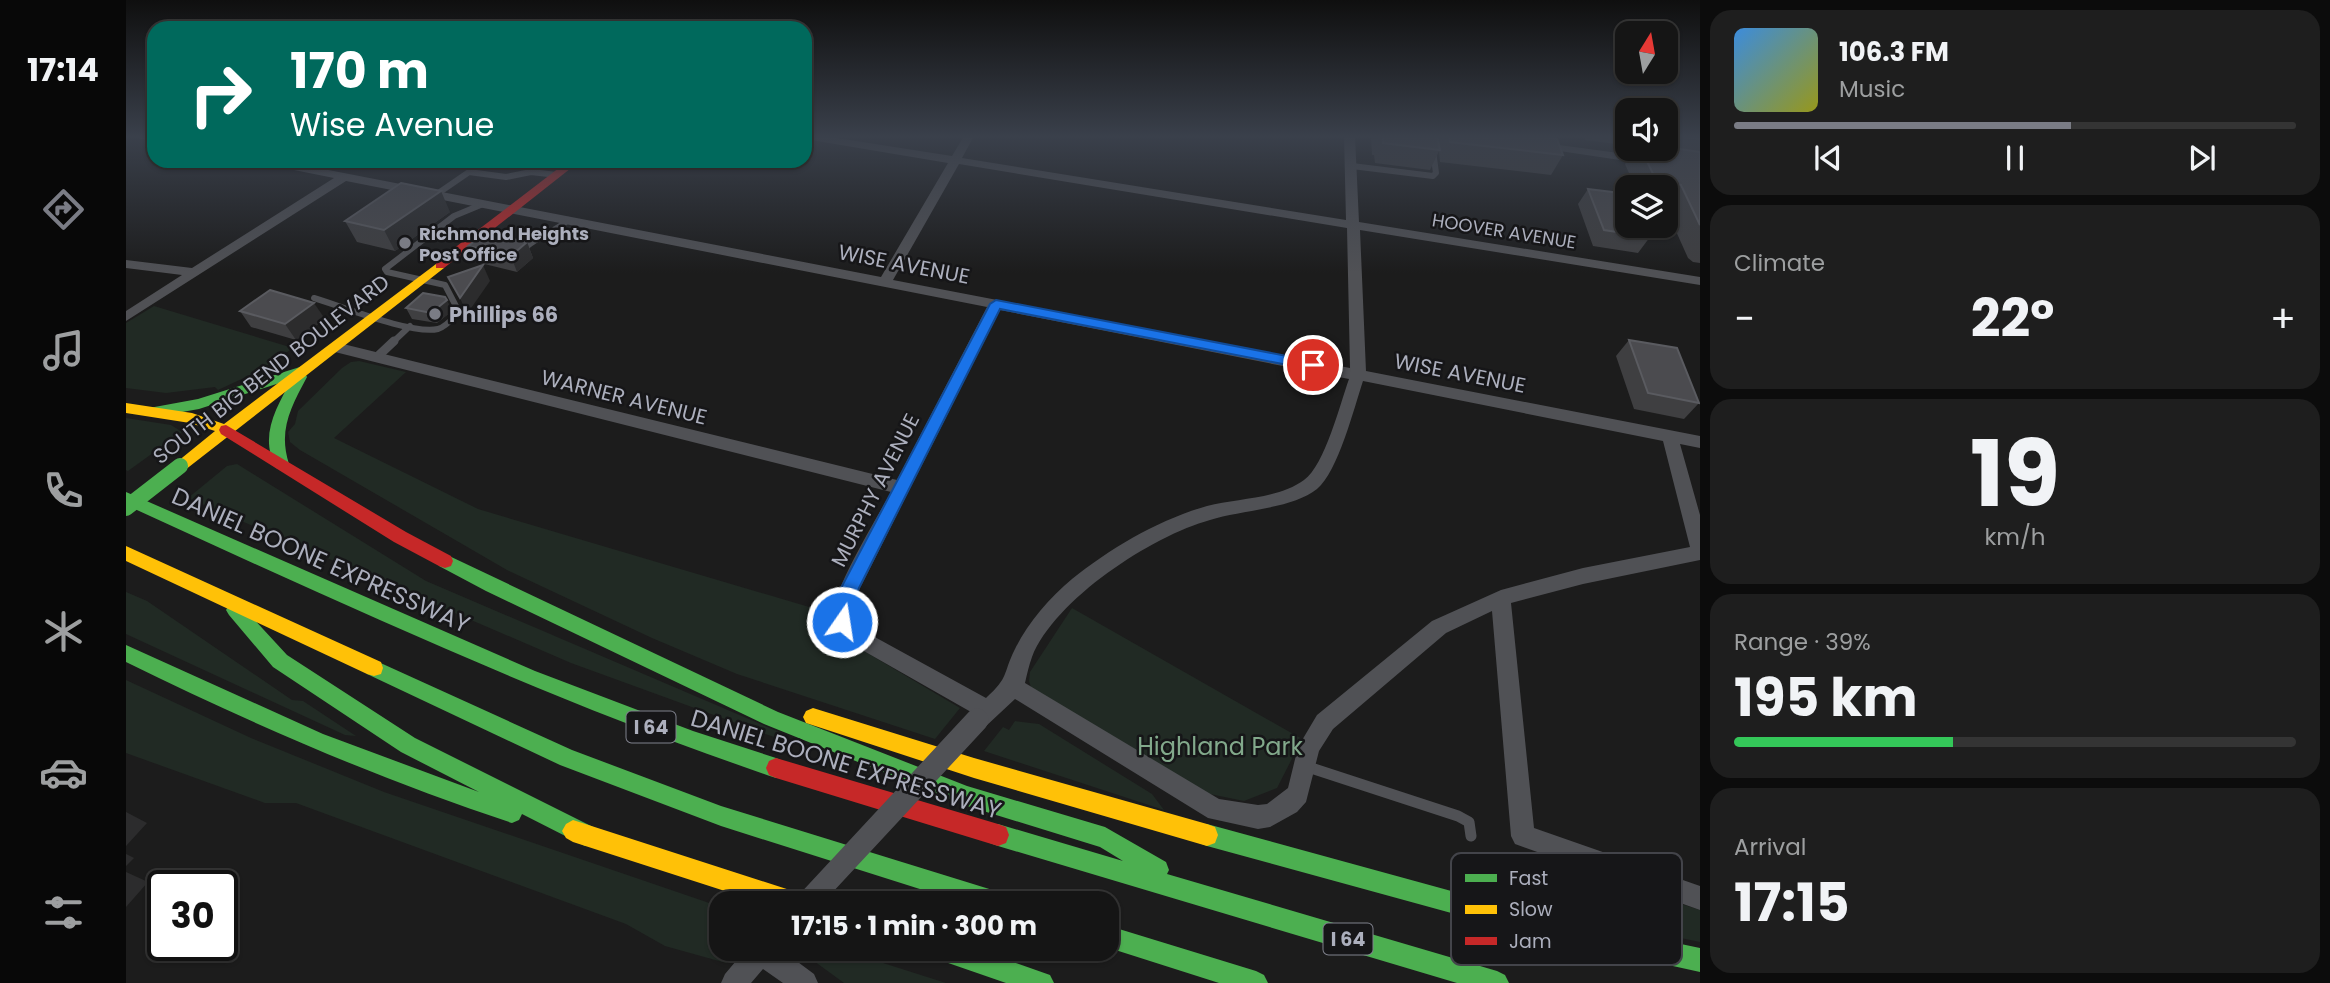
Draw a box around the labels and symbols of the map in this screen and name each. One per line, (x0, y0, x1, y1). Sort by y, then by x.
north arrow (1615, 21, 1678, 84)
street label: HOOVER AVENUE (1430, 207, 1578, 255)
place label: Richmond Heights Post Office (419, 221, 589, 267)
marker: Richmond Heights Post Office (397, 235, 413, 251)
street label: WISE AVENUE (836, 237, 972, 291)
street label: SOUTH BIG BEND BOULEVARD (147, 267, 395, 471)
place label: Phillips 66 (449, 300, 558, 329)
marker: Phillips 66 (427, 306, 443, 322)
pin (1283, 335, 1343, 395)
street label: WISE AVENUE (1392, 346, 1528, 400)
street label: WARNER AVENUE (538, 362, 710, 432)
street label: MURPHY AVENUE (824, 408, 926, 572)
street label: DANIEL BOONE EXPRESSWAY (167, 479, 475, 641)
position arrow (805, 585, 879, 659)
street label: DANIEL BOONE EXPRESSWAY (687, 701, 1005, 827)
road number: I 64 (626, 712, 676, 742)
park label: Highland Park (1137, 730, 1303, 763)
legend (1451, 853, 1682, 965)
text: Fast (1509, 865, 1548, 892)
speed limit sign: 30 (147, 870, 238, 961)
text: Slow (1509, 896, 1553, 923)
road number: I 64 (1324, 923, 1372, 954)
text: Jam (1509, 928, 1551, 955)

